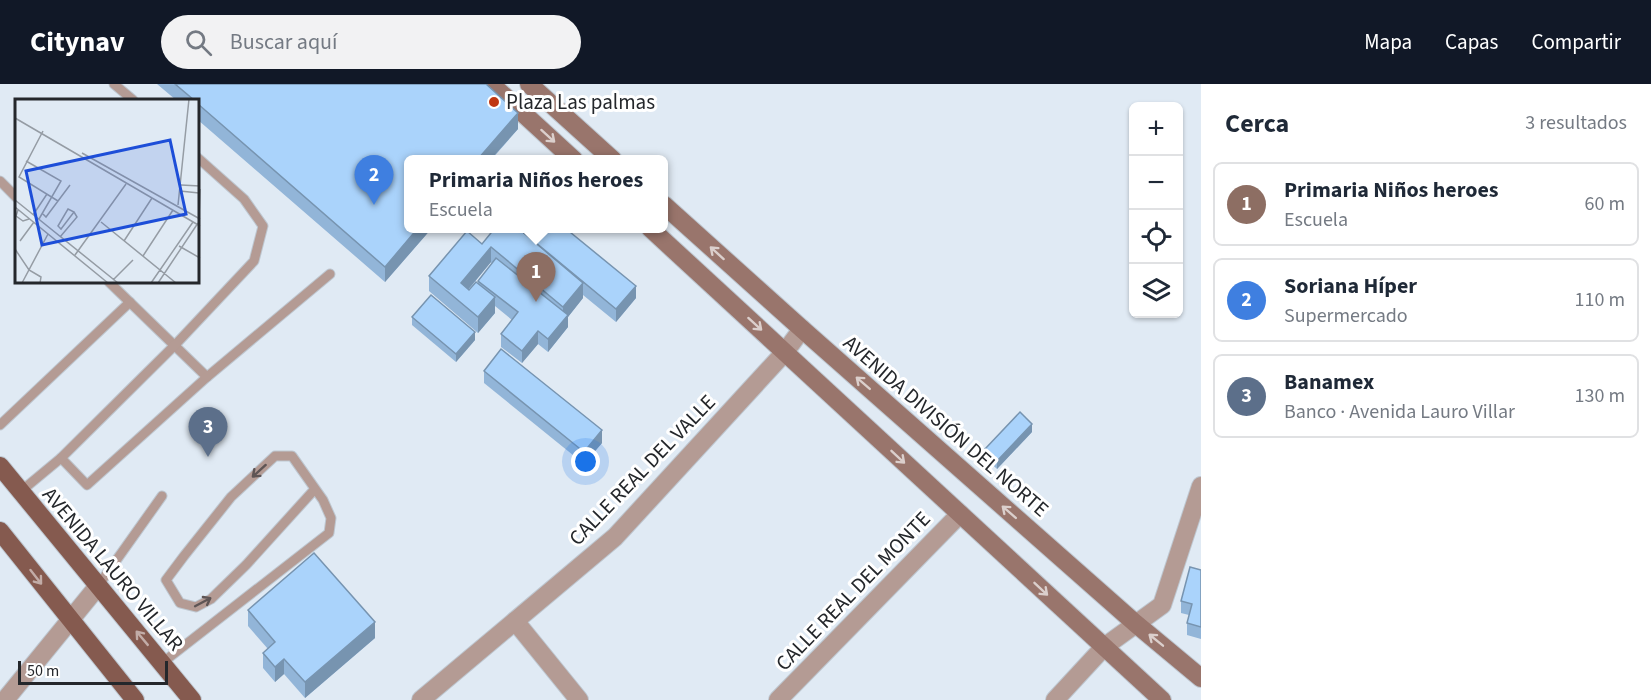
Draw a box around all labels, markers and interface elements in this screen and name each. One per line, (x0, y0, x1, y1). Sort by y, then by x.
search box (161, 15, 581, 69)
text: Citynav (30, 22, 125, 62)
icon: search (182, 26, 215, 59)
text: Buscar aquí (230, 26, 338, 58)
text: Mapa (1364, 27, 1412, 57)
text: Capas (1445, 27, 1498, 57)
text: Compartir (1531, 27, 1621, 57)
place label: Plaza Las palmas (506, 87, 655, 117)
marker: Plaza Las palmas (487, 95, 501, 109)
inset map (15, 99, 200, 284)
map controls (1129, 102, 1183, 318)
button: + (1129, 102, 1183, 156)
text: Cerca (1225, 105, 1289, 142)
text: 3 resultados (1525, 109, 1627, 137)
one-way arrow (540, 129, 555, 143)
popup (404, 155, 668, 233)
pin: 2 (354, 156, 394, 205)
button: − (1129, 156, 1183, 210)
text: Primaria Niños heroes (429, 164, 643, 196)
text: Primaria Niños heroes (1284, 174, 1499, 206)
text: 1 (1241, 190, 1252, 218)
text: 60 m (1585, 190, 1625, 218)
text: Escuela (429, 196, 493, 224)
text: Escuela (1284, 206, 1348, 234)
button: locate (1129, 210, 1183, 264)
one-way arrow (710, 246, 725, 260)
pin: 1 (516, 252, 556, 302)
button: layers (1129, 264, 1183, 318)
text: Soriana Híper (1284, 270, 1417, 302)
text: 2 (1241, 286, 1252, 314)
text: 110 m (1575, 286, 1625, 314)
text: Supermercado (1284, 302, 1408, 330)
one-way arrow (747, 317, 762, 331)
street label: AVENIDA DIVISIÓN DEL NORTE (837, 328, 1055, 524)
text: Banamex (1284, 366, 1374, 398)
one-way arrow (856, 376, 871, 390)
text: 3 (1241, 382, 1252, 410)
text: 130 m (1575, 382, 1625, 410)
street label: CALLE REAL DEL VALLE (562, 388, 722, 552)
text: Banco · Avenida Lauro Villar (1284, 398, 1515, 426)
pin: 3 (188, 408, 228, 457)
your location (571, 447, 600, 476)
one-way arrow (890, 450, 905, 464)
one-way arrow (251, 464, 266, 478)
street label: AVENIDA LAURO VILLAR (35, 481, 191, 657)
street label: CALLE REAL DEL MONTE (769, 505, 937, 677)
one-way arrow (1002, 505, 1017, 519)
one-way arrow (30, 569, 43, 585)
one-way arrow (1034, 582, 1049, 596)
one-way arrow (194, 596, 211, 608)
one-way arrow (135, 631, 148, 647)
one-way arrow (1148, 634, 1164, 647)
scale bar (18, 658, 168, 686)
text: 50 m (27, 660, 59, 682)

